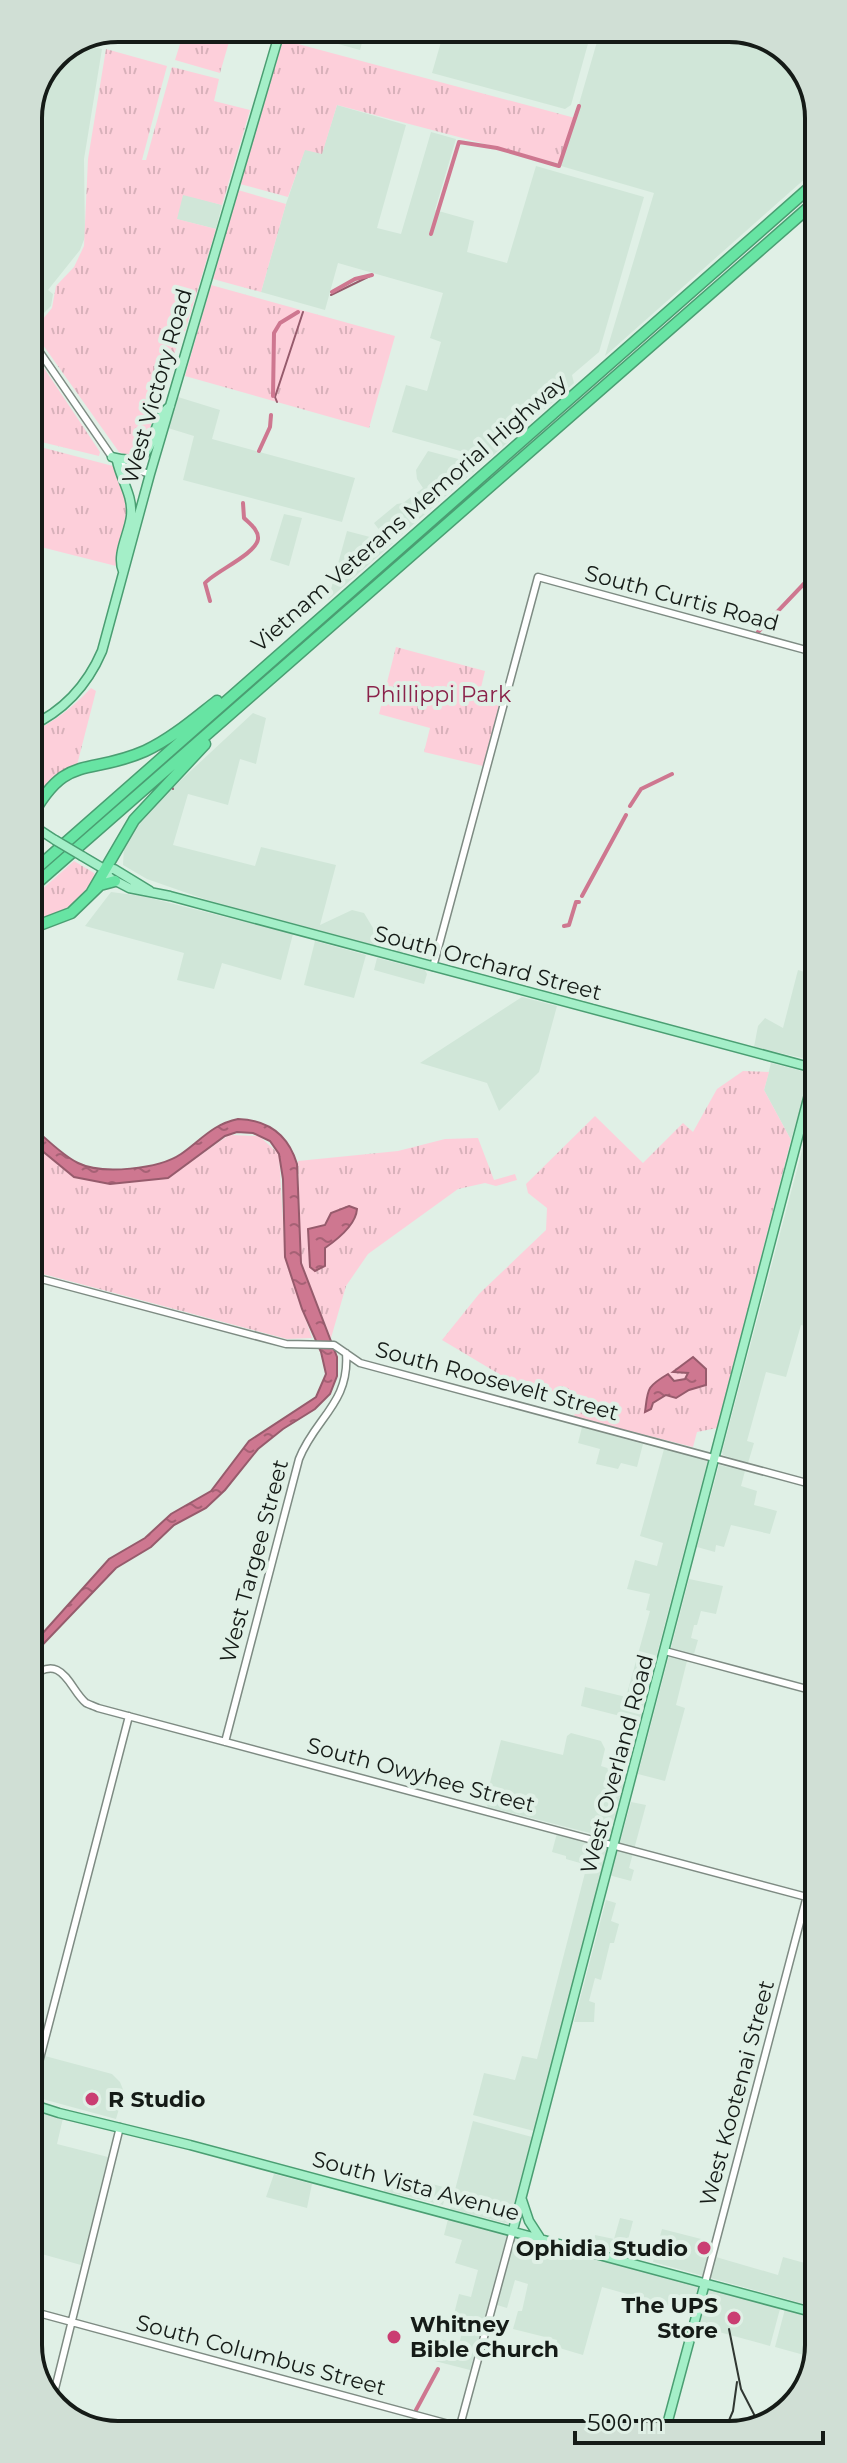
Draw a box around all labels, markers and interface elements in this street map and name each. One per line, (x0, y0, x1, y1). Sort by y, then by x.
street label: West Victory Road (116, 285, 198, 487)
street label: Vietnam Veterans Memorial Highway (246, 369, 572, 657)
street label: South Curtis Road (582, 559, 782, 637)
park label: Phillippi Park (365, 681, 512, 708)
street label: South Orchard Street (371, 920, 605, 1006)
street label: South Roosevelt Street (372, 1336, 622, 1427)
street label: West Targee Street (214, 1456, 294, 1666)
street label: West Overland Road (575, 1651, 659, 1877)
street label: South Owyhee Street (304, 1732, 538, 1818)
street label: West Kootenai Street (694, 1977, 780, 2209)
place label: R Studio (108, 2086, 205, 2113)
marker: R Studio (83, 2090, 101, 2108)
street label: South Vista Avenue (309, 2145, 523, 2227)
place label: Ophidia Studio (516, 2235, 688, 2262)
marker: Ophidia Studio (695, 2239, 713, 2257)
place label: The UPS Store (622, 2292, 718, 2344)
street label: South Columbus Street (133, 2309, 389, 2401)
marker: The UPS Store (725, 2309, 743, 2327)
place label: Whitney Bible Church (410, 2311, 559, 2363)
marker: Whitney Bible Church (385, 2328, 403, 2346)
scale bar (575, 2395, 823, 2445)
text: 500 m (587, 2408, 664, 2437)

